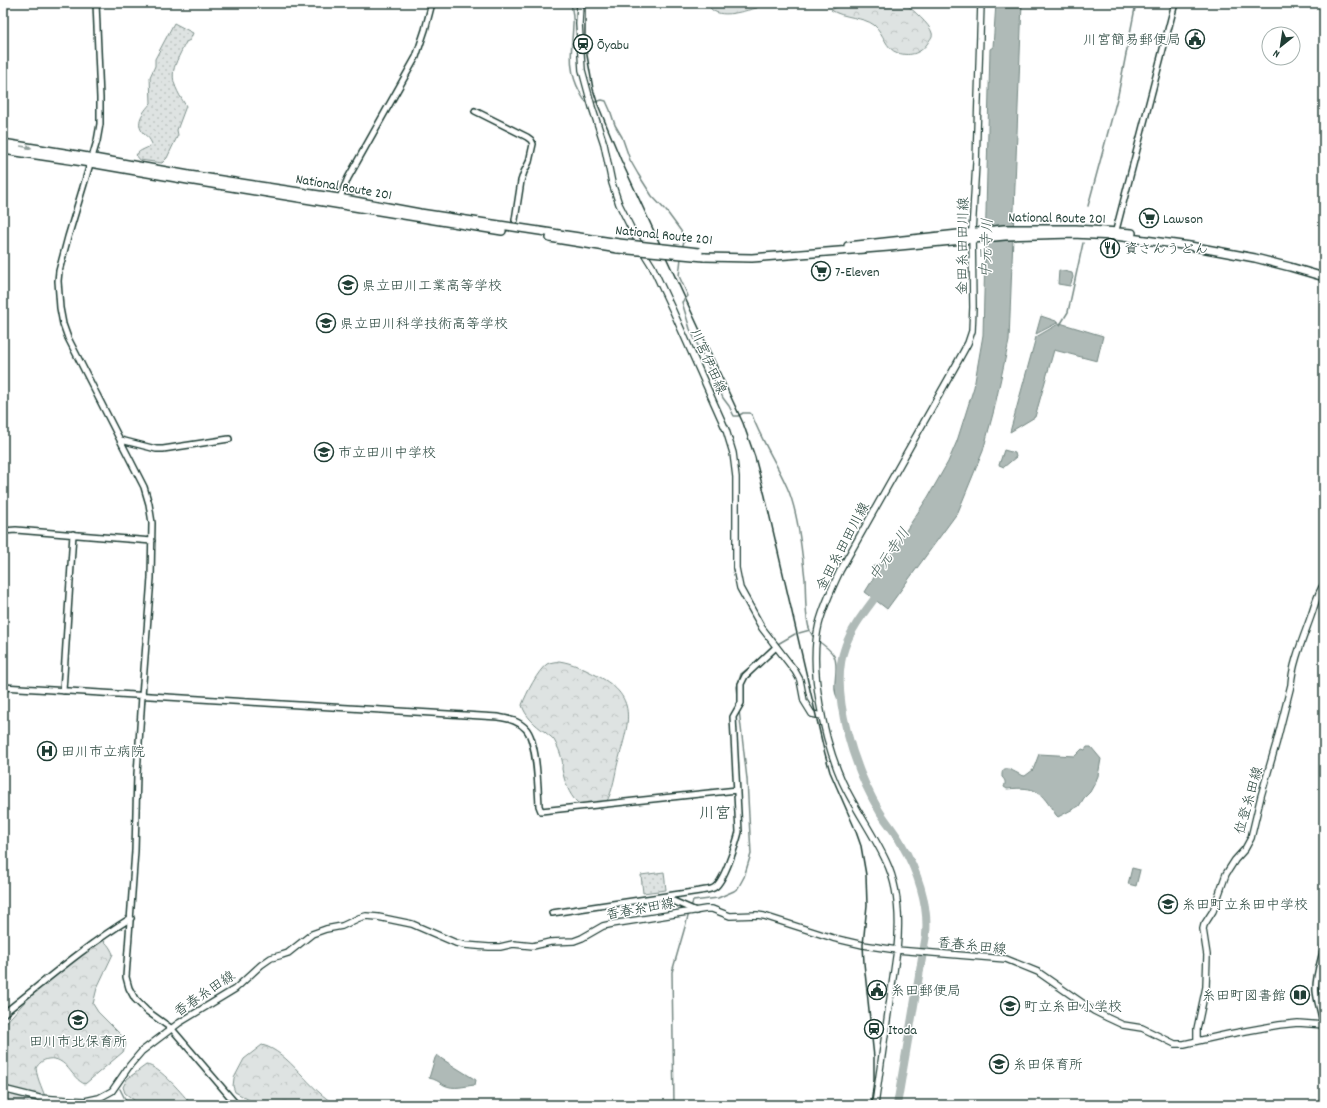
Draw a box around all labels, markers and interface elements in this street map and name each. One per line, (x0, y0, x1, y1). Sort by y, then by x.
north arrow (1261, 26, 1301, 66)
public building icon: 川宮簡易郵便局 (1184, 28, 1206, 50)
place label: 川宮簡易郵便局 (1083, 31, 1181, 51)
station icon: Ōyabu (572, 33, 594, 55)
place label: Ōyabu (597, 36, 629, 56)
text: N (1270, 44, 1283, 61)
one-way arrow (20, 144, 33, 150)
street label: National Route 201 (294, 170, 393, 206)
street label: 金田糸田田川線 (953, 197, 975, 295)
supermarket icon: Lawson (1138, 207, 1160, 229)
street label: National Route 201 (1008, 208, 1106, 230)
place label: Lawson (1163, 210, 1203, 230)
water label: 中元寺川 (976, 218, 1000, 278)
street label: National Route 201 (614, 221, 713, 251)
restaurant icon: 資さんうどん (1099, 237, 1121, 259)
place label: 資さんうどん (1124, 240, 1208, 260)
supermarket icon: 7-Eleven (810, 260, 832, 282)
place label: 7-Eleven (835, 263, 879, 283)
school or university icon: 県立田川工業高等学校 (337, 274, 359, 296)
place label: 県立田川工業高等学校 (362, 277, 502, 297)
school or university icon: 県立田川科学技術高等学校 (315, 312, 337, 334)
place label: 県立田川科学技術高等学校 (340, 315, 508, 335)
street label: 川宮伊田線 (684, 326, 731, 398)
school or university icon: 市立田川中学校 (313, 441, 335, 463)
place label: 市立田川中学校 (338, 444, 436, 464)
street label: 金田糸田田川線 (812, 499, 876, 595)
water label: 中元寺川 (865, 524, 917, 586)
hospital icon: 田川市立病院 (36, 740, 58, 762)
place label: 田川市立病院 (61, 743, 145, 763)
street label: 位登糸田線 (1231, 764, 1269, 837)
district label: 川宮 (699, 803, 731, 826)
school or university icon: 糸田町立糸田中学校 (1157, 893, 1179, 915)
street label: 香春糸田線 (604, 894, 677, 926)
place label: 糸田町立糸田中学校 (1182, 896, 1308, 916)
street label: 香春糸田線 (936, 933, 1008, 961)
street label: 香春糸田線 (171, 967, 240, 1023)
public building icon: 糸田郵便局 (866, 979, 888, 1001)
place label: 糸田郵便局 (891, 982, 961, 1002)
library icon: 糸田町図書館 (1289, 984, 1311, 1006)
place label: 糸田町図書館 (1202, 987, 1286, 1007)
school or university icon: 町立糸田小学校 (999, 995, 1021, 1017)
place label: 町立糸田小学校 (1024, 998, 1122, 1018)
school or university icon: 田川市北保育所 (67, 1009, 89, 1031)
station icon: Itoda (863, 1018, 885, 1040)
place label: Itoda (888, 1021, 917, 1041)
place label: 田川市北保育所 (29, 1033, 127, 1053)
school or university icon: 糸田保育所 (988, 1053, 1010, 1075)
place label: 糸田保育所 (1013, 1056, 1083, 1076)

